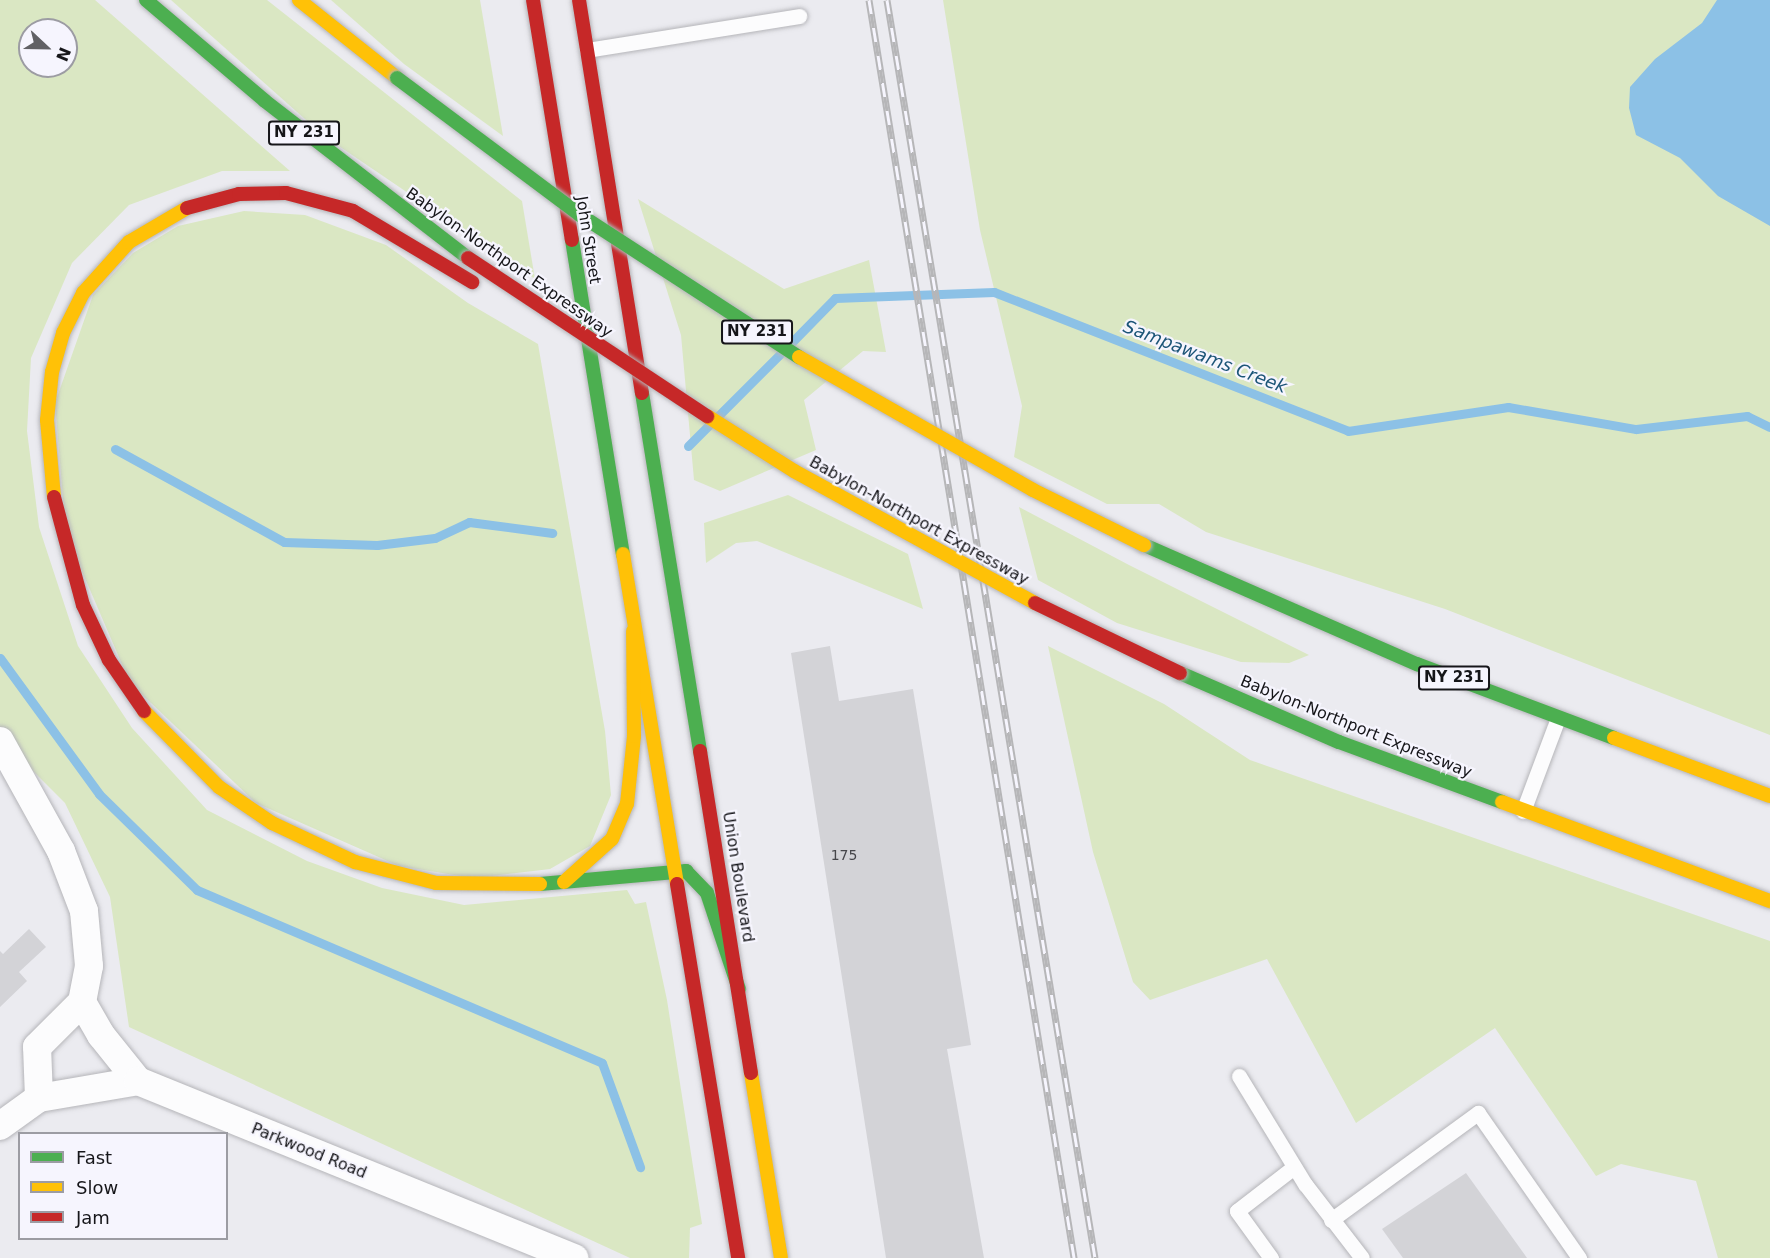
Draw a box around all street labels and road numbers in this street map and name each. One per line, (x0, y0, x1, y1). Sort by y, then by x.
road number: NY 231 (268, 121, 340, 145)
street label: Babylon-Northport Expressway (402, 184, 616, 342)
street label: John Street (572, 195, 604, 285)
road number: NY 231 (721, 320, 793, 344)
street label: Babylon-Northport Expressway (806, 452, 1032, 590)
road number: NY 231 (1418, 666, 1490, 690)
street label: Babylon-Northport Expressway (1237, 672, 1475, 782)
street label: Union Boulevard (718, 810, 758, 944)
street label: Parkwood Road (249, 1119, 369, 1183)

